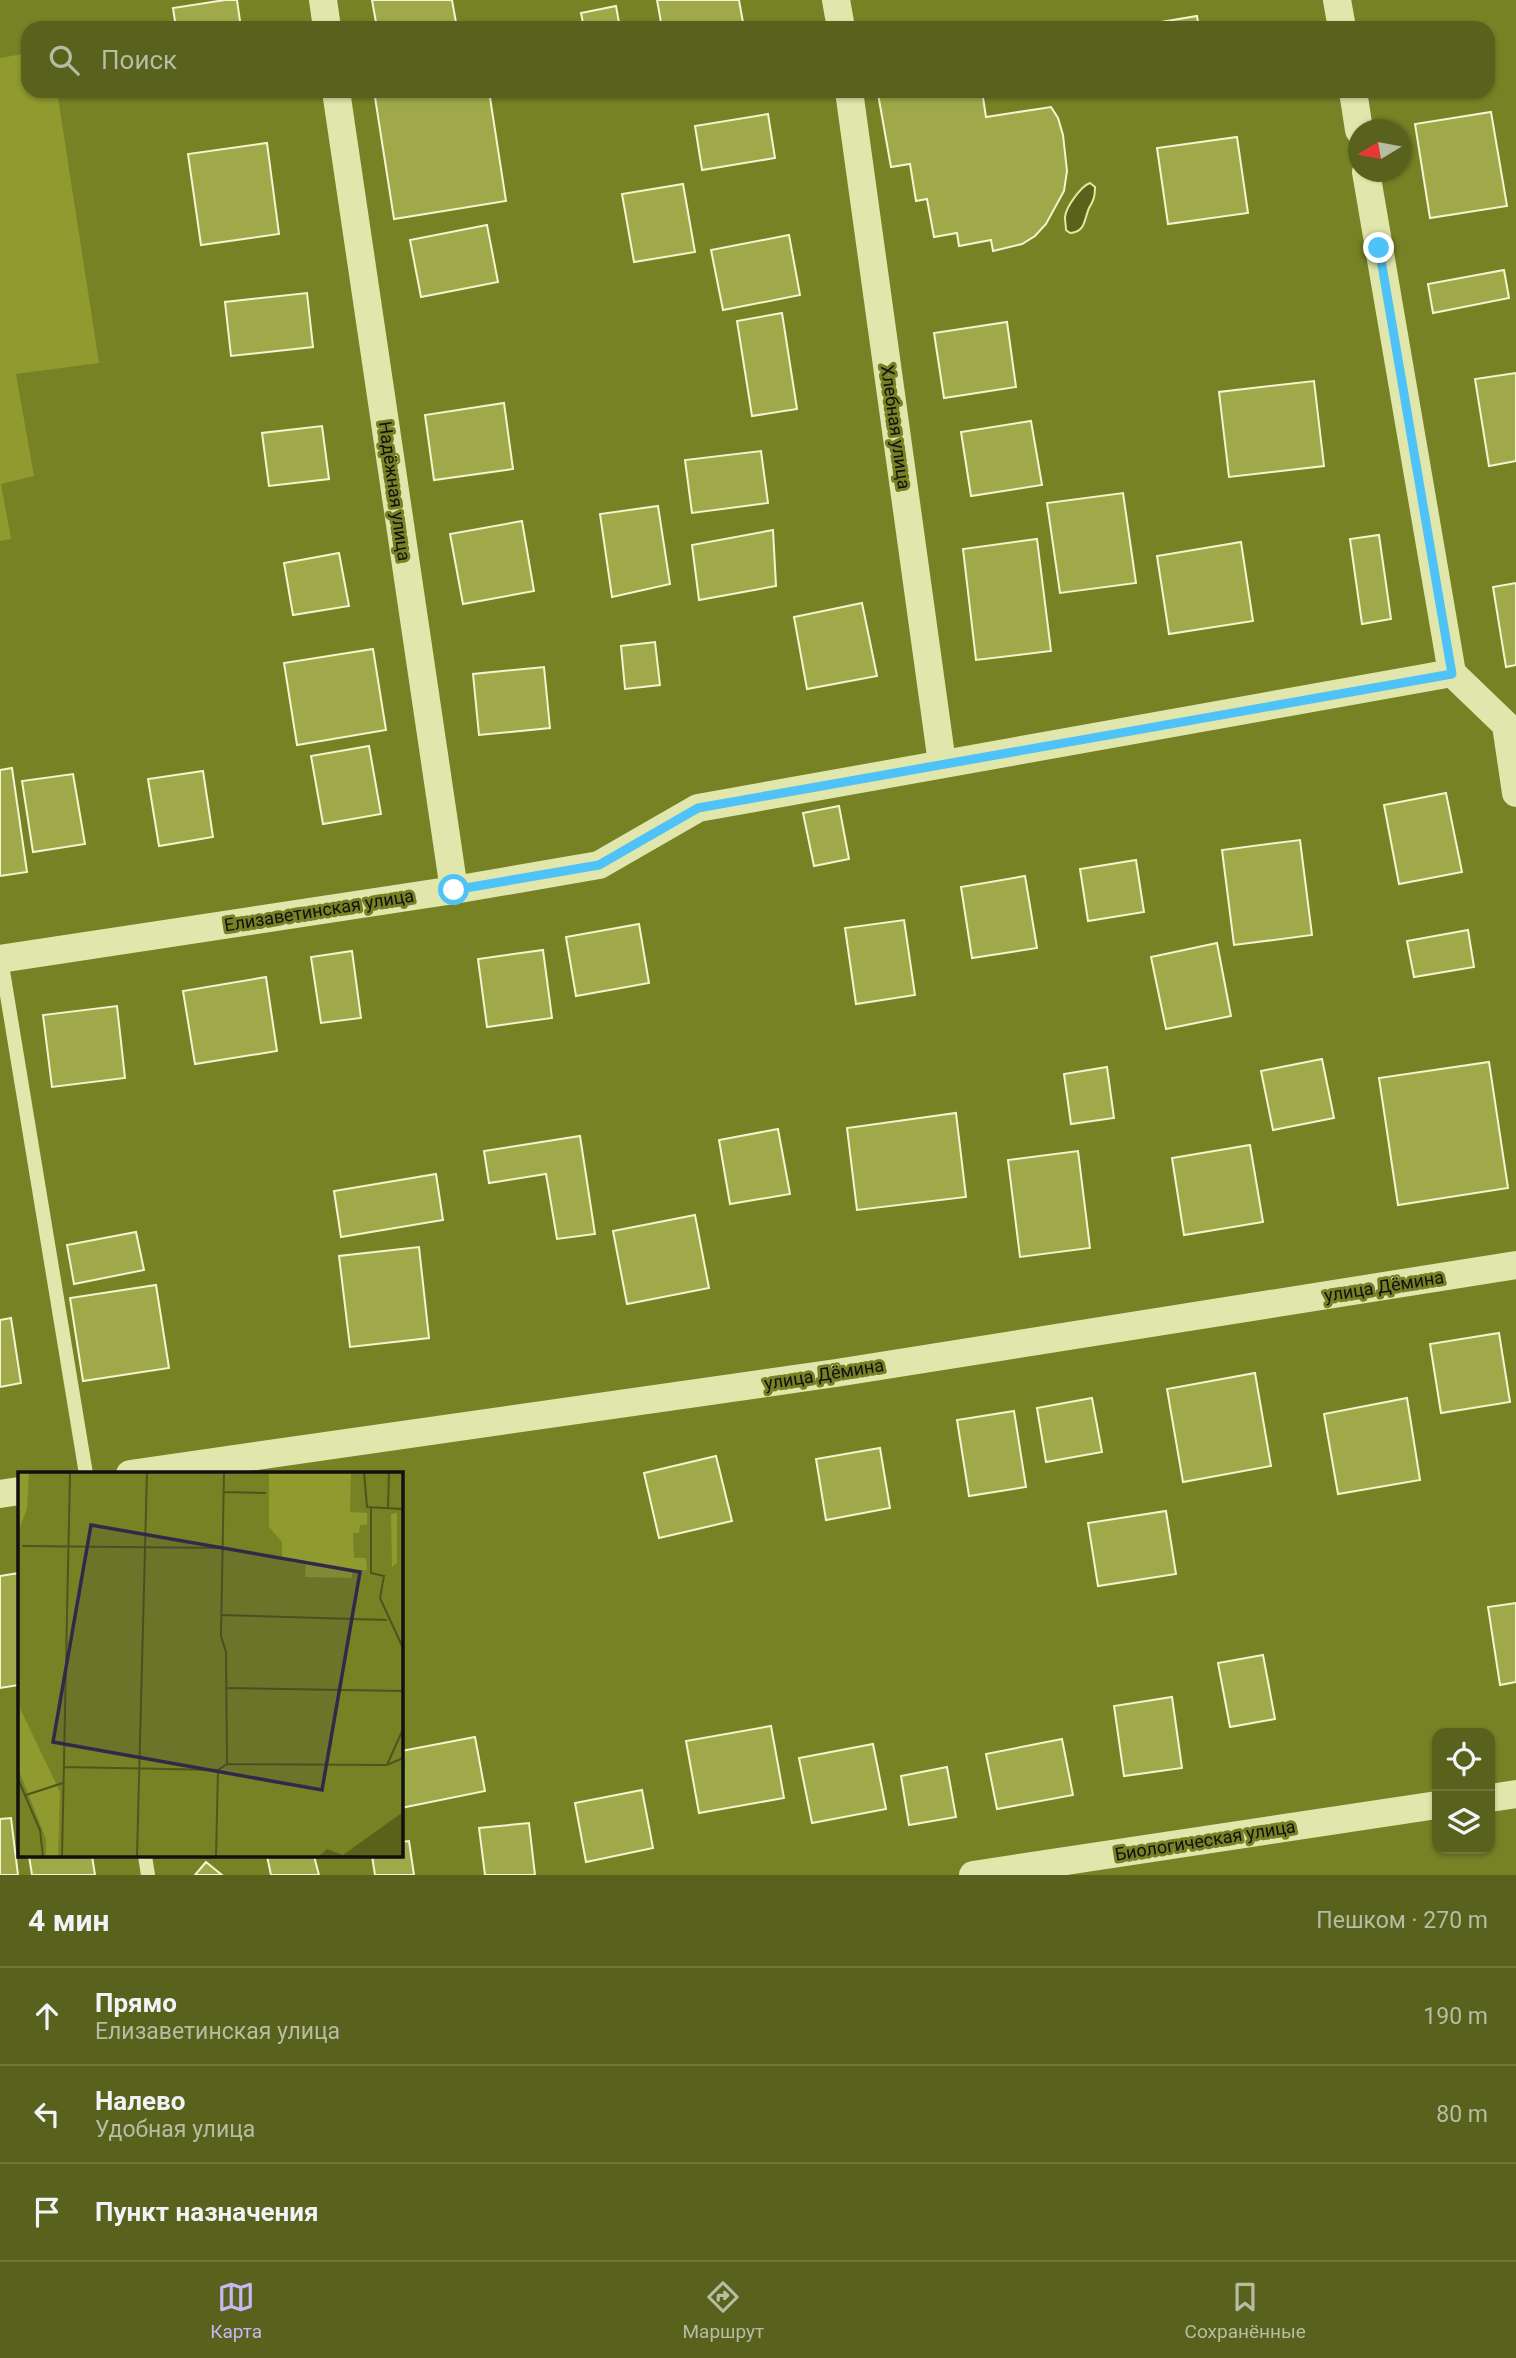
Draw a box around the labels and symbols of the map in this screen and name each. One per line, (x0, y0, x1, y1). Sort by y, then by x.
north arrow (1348, 119, 1411, 182)
route end (1363, 232, 1394, 263)
street label: Хлебная улица (877, 364, 915, 490)
street label: Надёжная улица (375, 420, 415, 562)
route start (438, 874, 469, 905)
street label: Елизаветинская улица (223, 885, 415, 935)
street label: улица Дёмина (1323, 1266, 1445, 1306)
street label: улица Дёмина (763, 1354, 885, 1394)
inset map (18, 1472, 402, 1857)
street label: Биологическая улица (1113, 1815, 1297, 1865)

